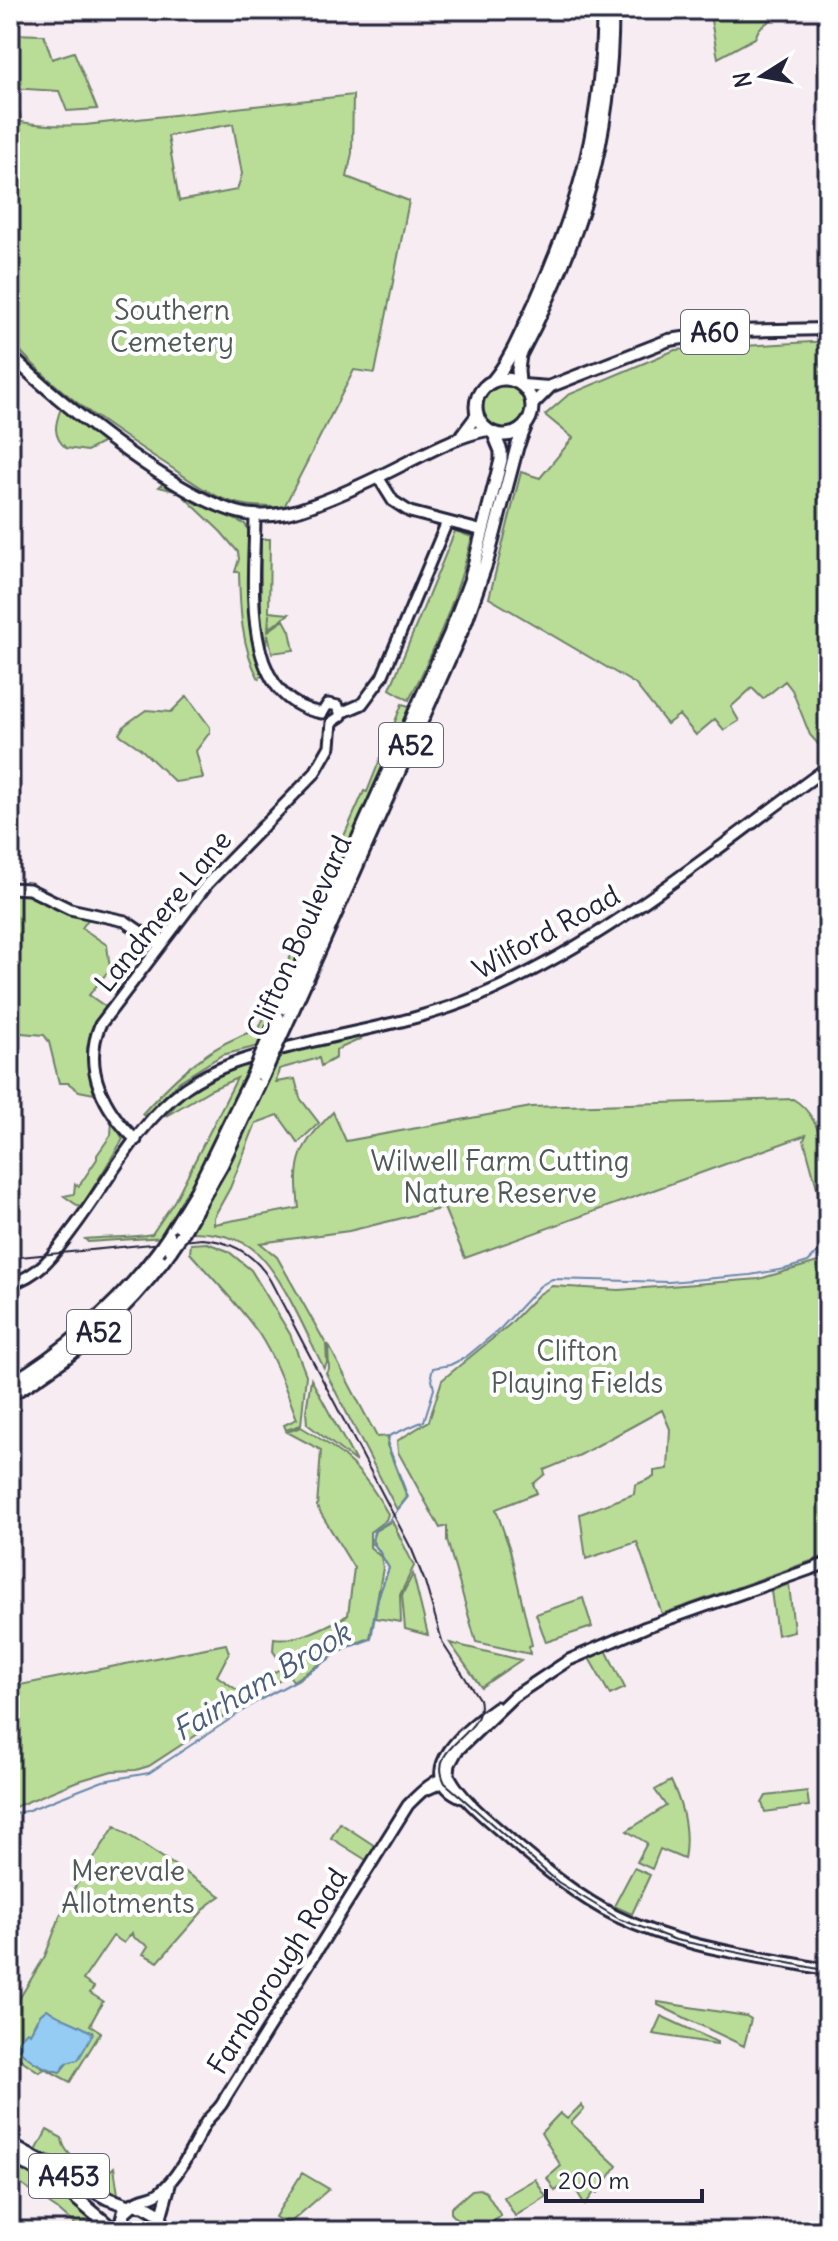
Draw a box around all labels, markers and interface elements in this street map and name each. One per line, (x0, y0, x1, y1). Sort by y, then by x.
north arrow (722, 36, 802, 116)
text: N (727, 70, 758, 90)
park label: Southern Cemetery (110, 292, 234, 360)
road number: A60 (681, 310, 749, 354)
road number: A52 (379, 723, 443, 767)
street label: Landmere Lane (87, 823, 239, 999)
street label: Clifton Boulevard (238, 830, 360, 1042)
street label: Wilford Road (466, 877, 626, 987)
park label: Wilwell Farm Cutting Nature Reserve (371, 1143, 629, 1211)
road number: A52 (67, 1310, 131, 1354)
park label: Clifton Playing Fields (491, 1333, 663, 1401)
water label: Fairham Brook (165, 1612, 358, 1749)
park label: Merevale Allotments (61, 1853, 195, 1921)
street label: Farnborough Road (199, 1861, 355, 2081)
scale bar (546, 2153, 702, 2203)
road number: A453 (29, 2154, 109, 2198)
text: 200 m (558, 2165, 630, 2195)

